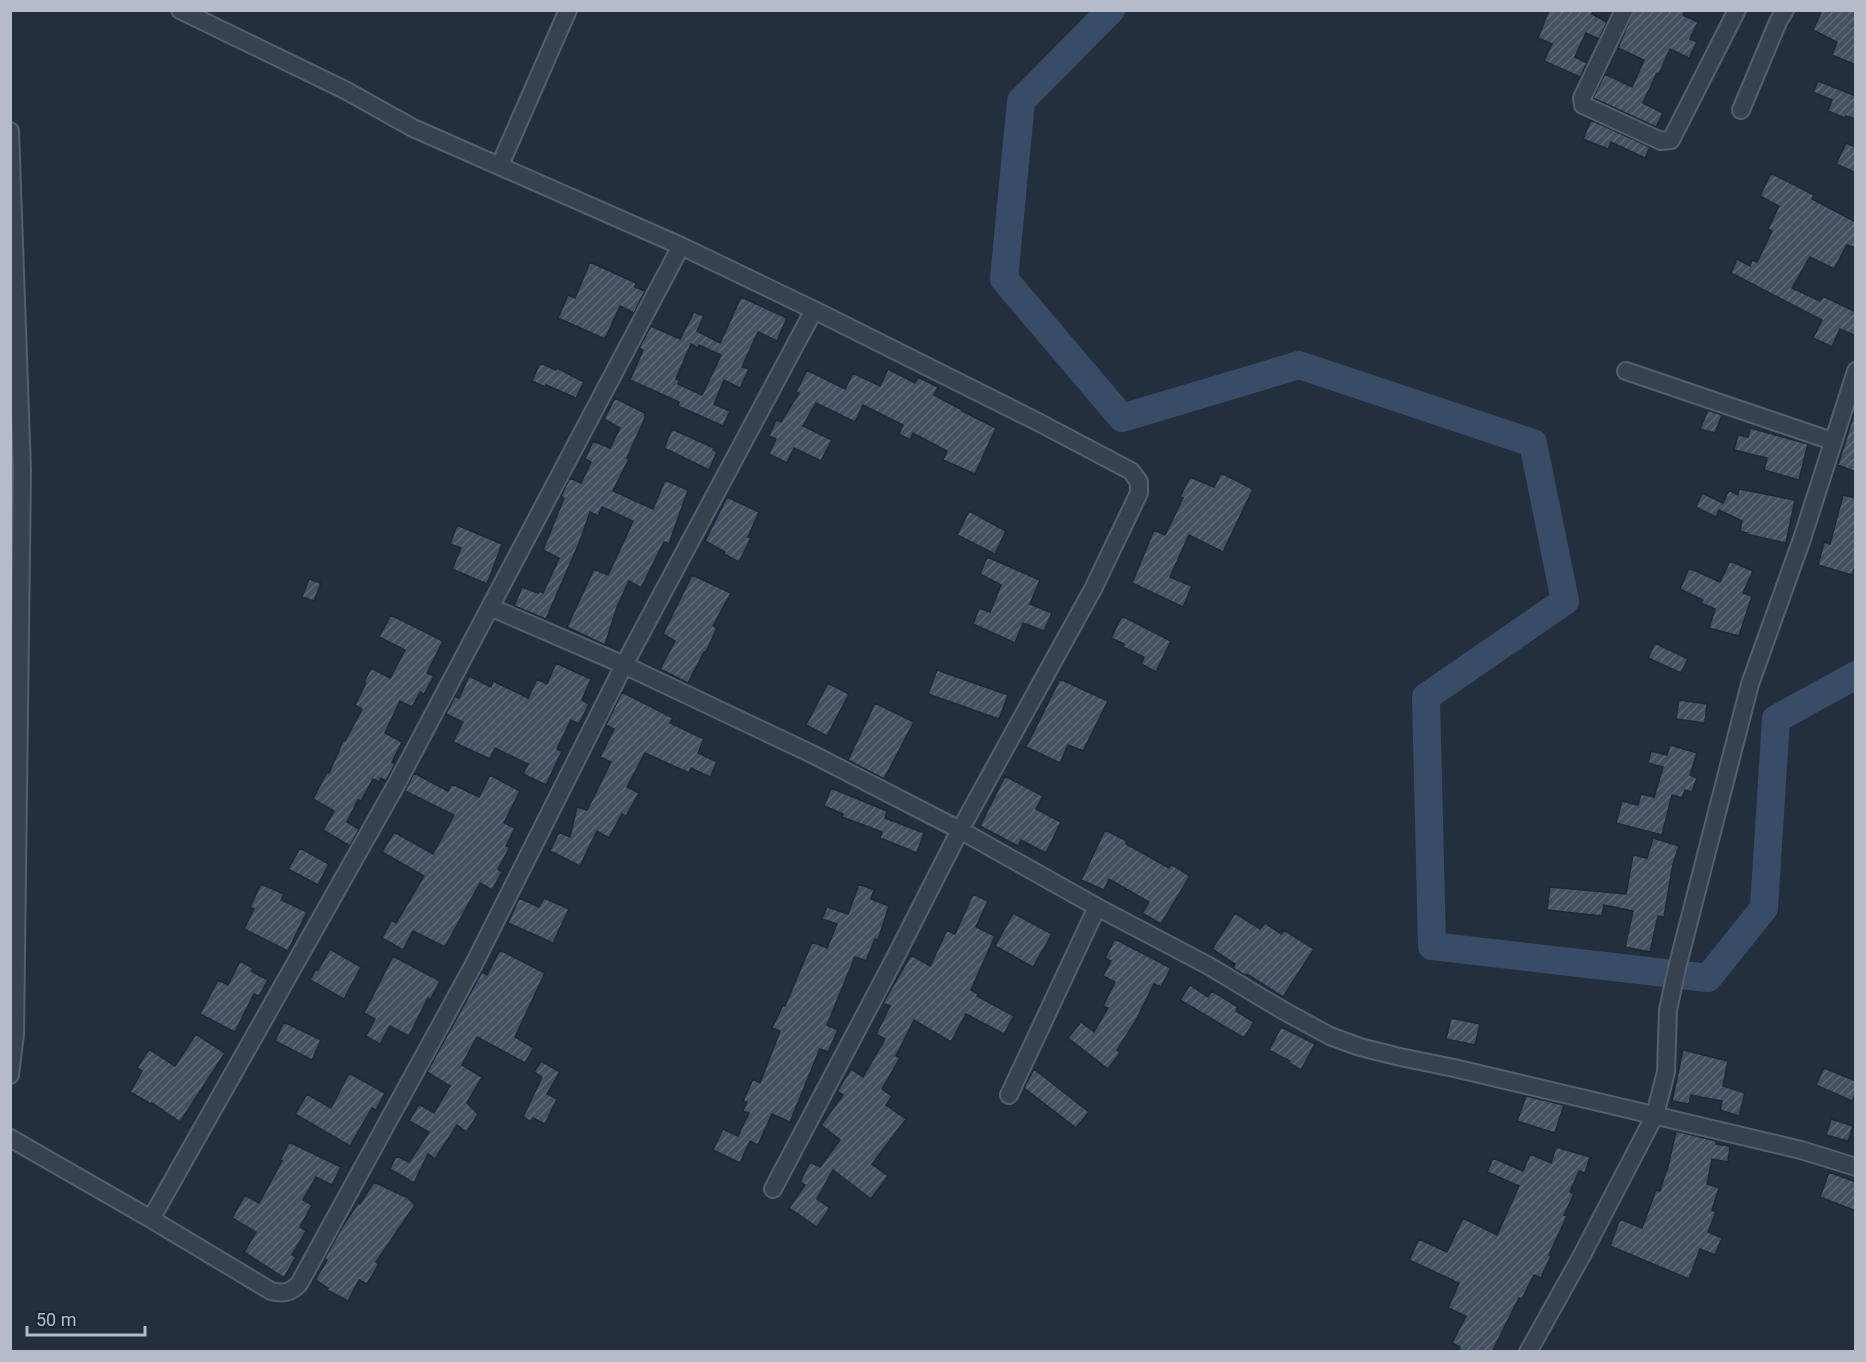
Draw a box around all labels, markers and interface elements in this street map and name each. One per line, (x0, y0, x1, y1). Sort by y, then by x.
scale bar (27, 1299, 146, 1337)
text: 50 m (36, 1309, 76, 1330)

